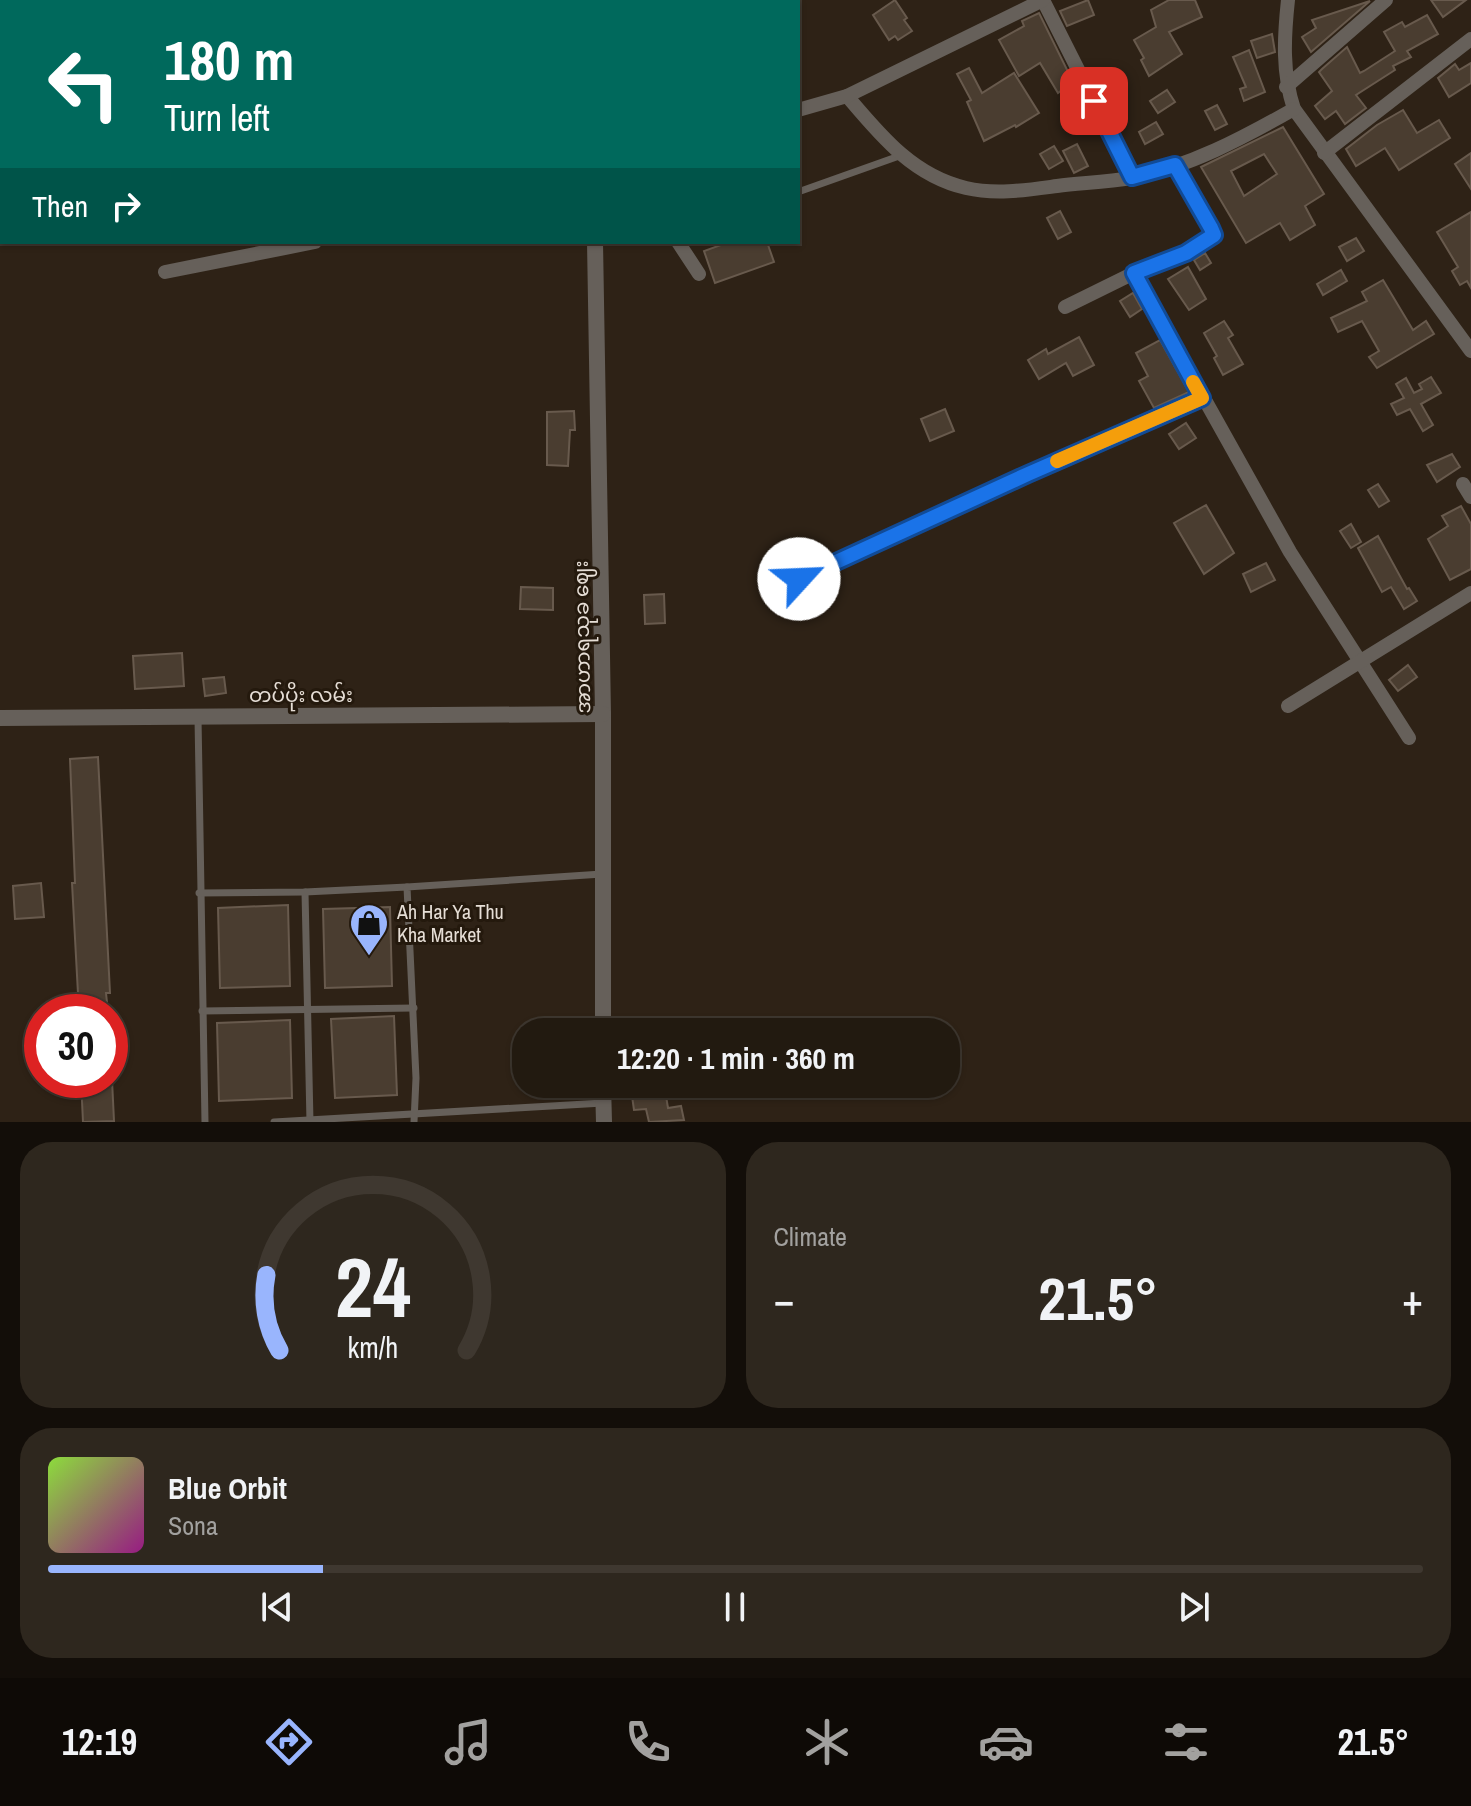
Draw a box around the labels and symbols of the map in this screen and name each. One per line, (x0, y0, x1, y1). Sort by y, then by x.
pin (1060, 67, 1128, 135)
position arrow (757, 537, 841, 621)
street label: အာဟာရသုခ ဈေး (567, 560, 600, 714)
street label: တပ်ပိုး လမ်း (249, 681, 353, 712)
place label: Ah Har Ya Thu Kha Market (396, 898, 504, 948)
shop icon: Ah Har Ya Thu Kha Market (348, 902, 390, 957)
speed limit sign: 30 (24, 994, 128, 1098)

